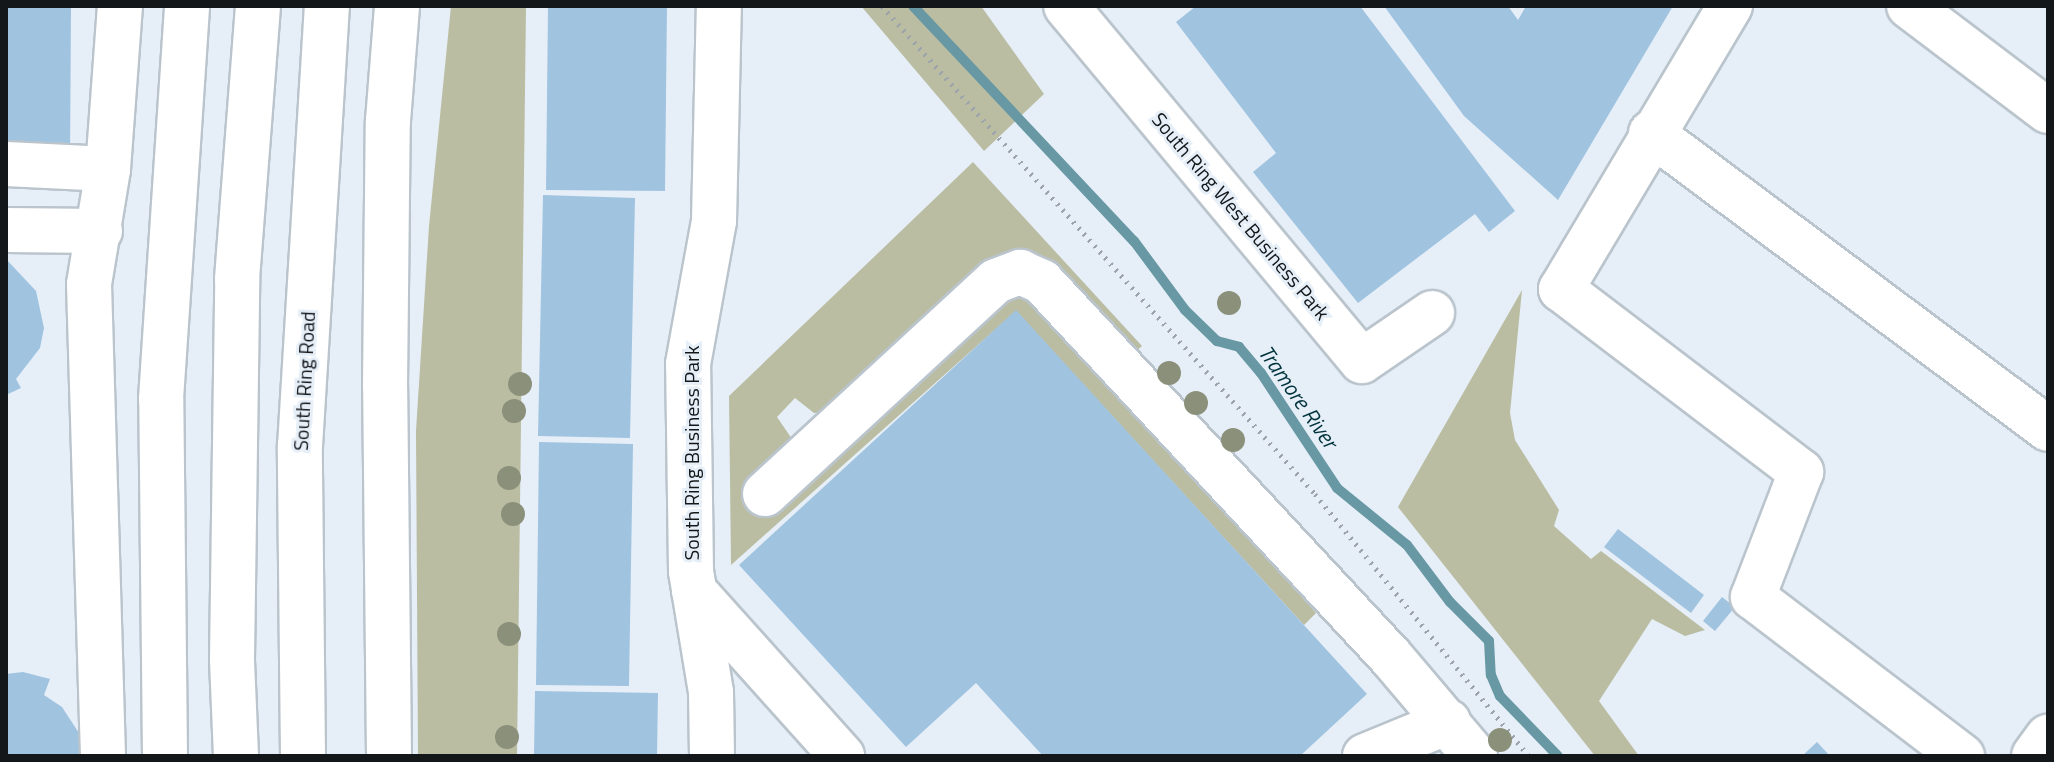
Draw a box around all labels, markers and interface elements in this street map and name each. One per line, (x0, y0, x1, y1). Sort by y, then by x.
street label: South Ring West Business Park (1147, 107, 1335, 325)
street label: South Ring Road (288, 311, 320, 451)
water label: Tramore River (1253, 340, 1343, 454)
street label: South Ring Business Park (679, 345, 703, 561)

